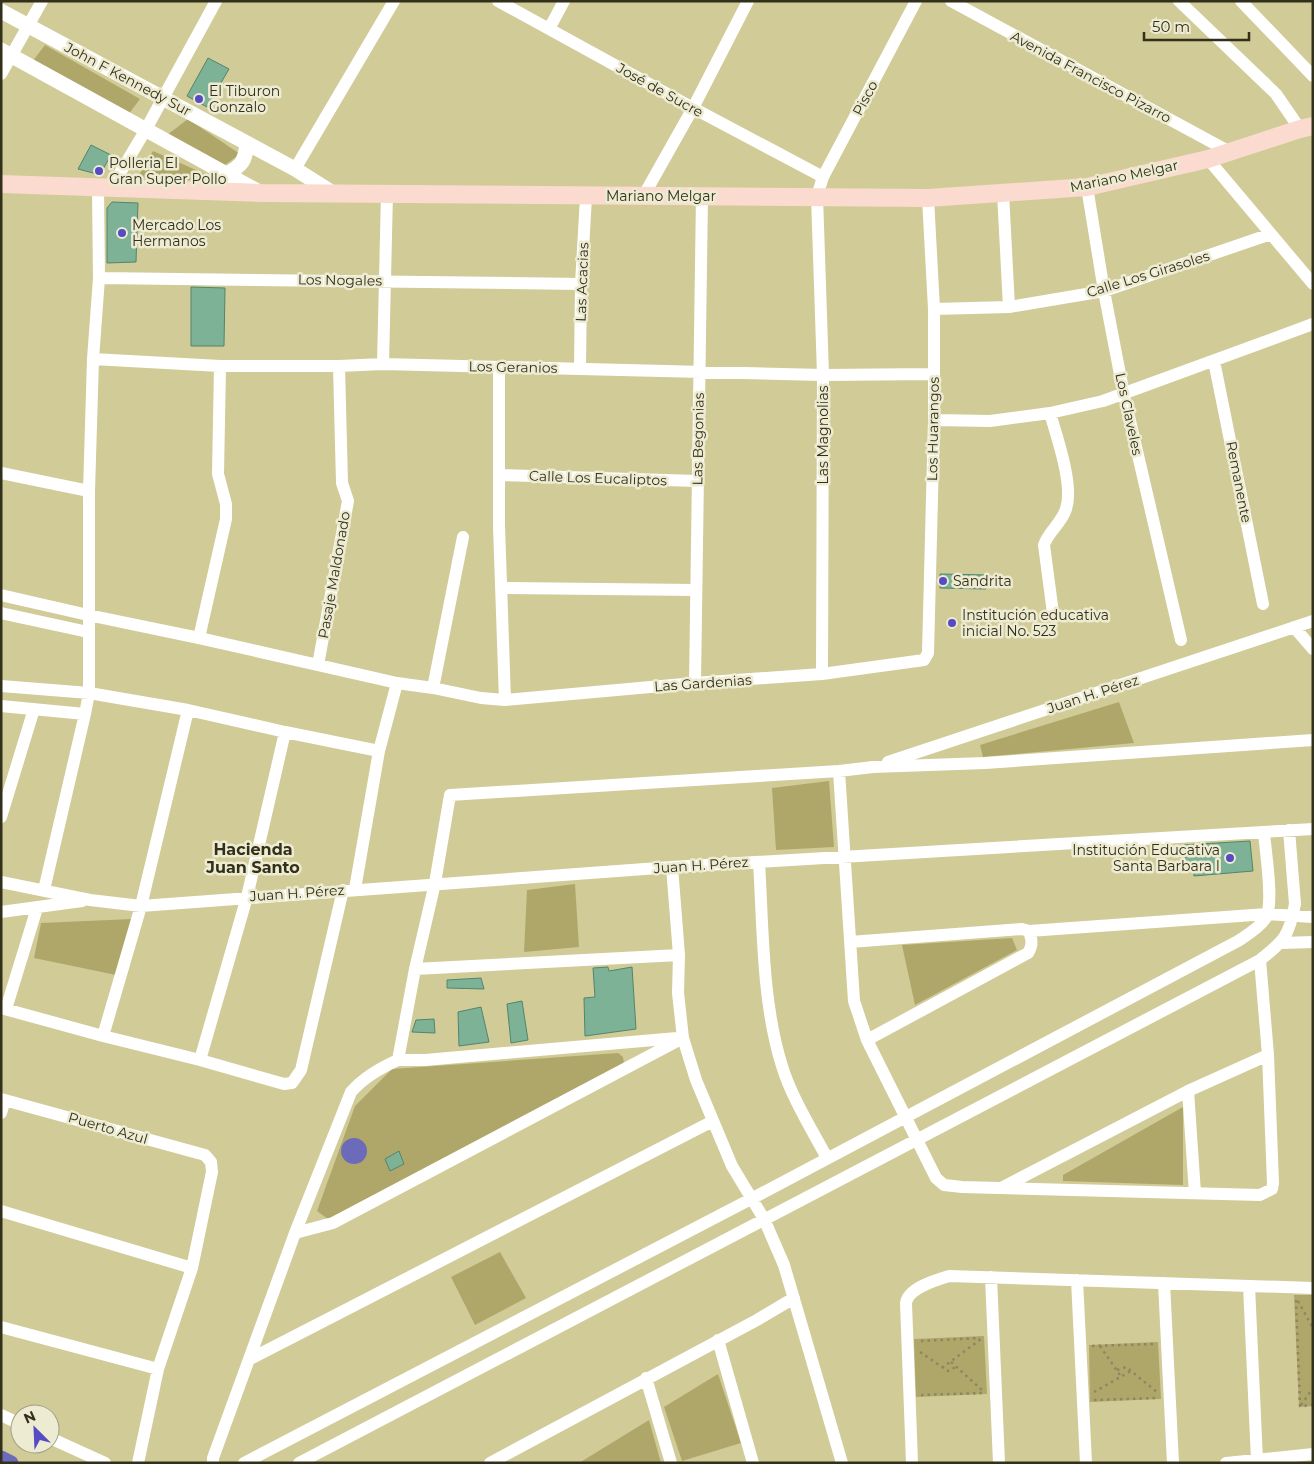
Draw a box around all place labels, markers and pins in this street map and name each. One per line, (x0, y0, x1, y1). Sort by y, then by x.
place label: El Tiburon Gonzalo (209, 82, 280, 116)
marker: El Tiburon Gonzalo (193, 93, 205, 105)
place label: Polleria El Gran Super Pollo (109, 154, 227, 188)
marker: Polleria El Gran Super Pollo (93, 165, 105, 177)
place label: Mercado Los Hermanos (132, 216, 221, 250)
marker: Mercado Los Hermanos (116, 227, 128, 239)
place label: Sandrita (953, 572, 1012, 590)
marker: Sandrita (937, 575, 949, 587)
place label: Institución educativa inicial No. 523 (962, 606, 1109, 640)
marker: Institución educativa inicial No. 523 (946, 617, 958, 629)
place label: Institución Educativa Santa Barbara I (1072, 841, 1220, 875)
marker: Institución Educativa Santa Barbara I (1224, 852, 1236, 864)

